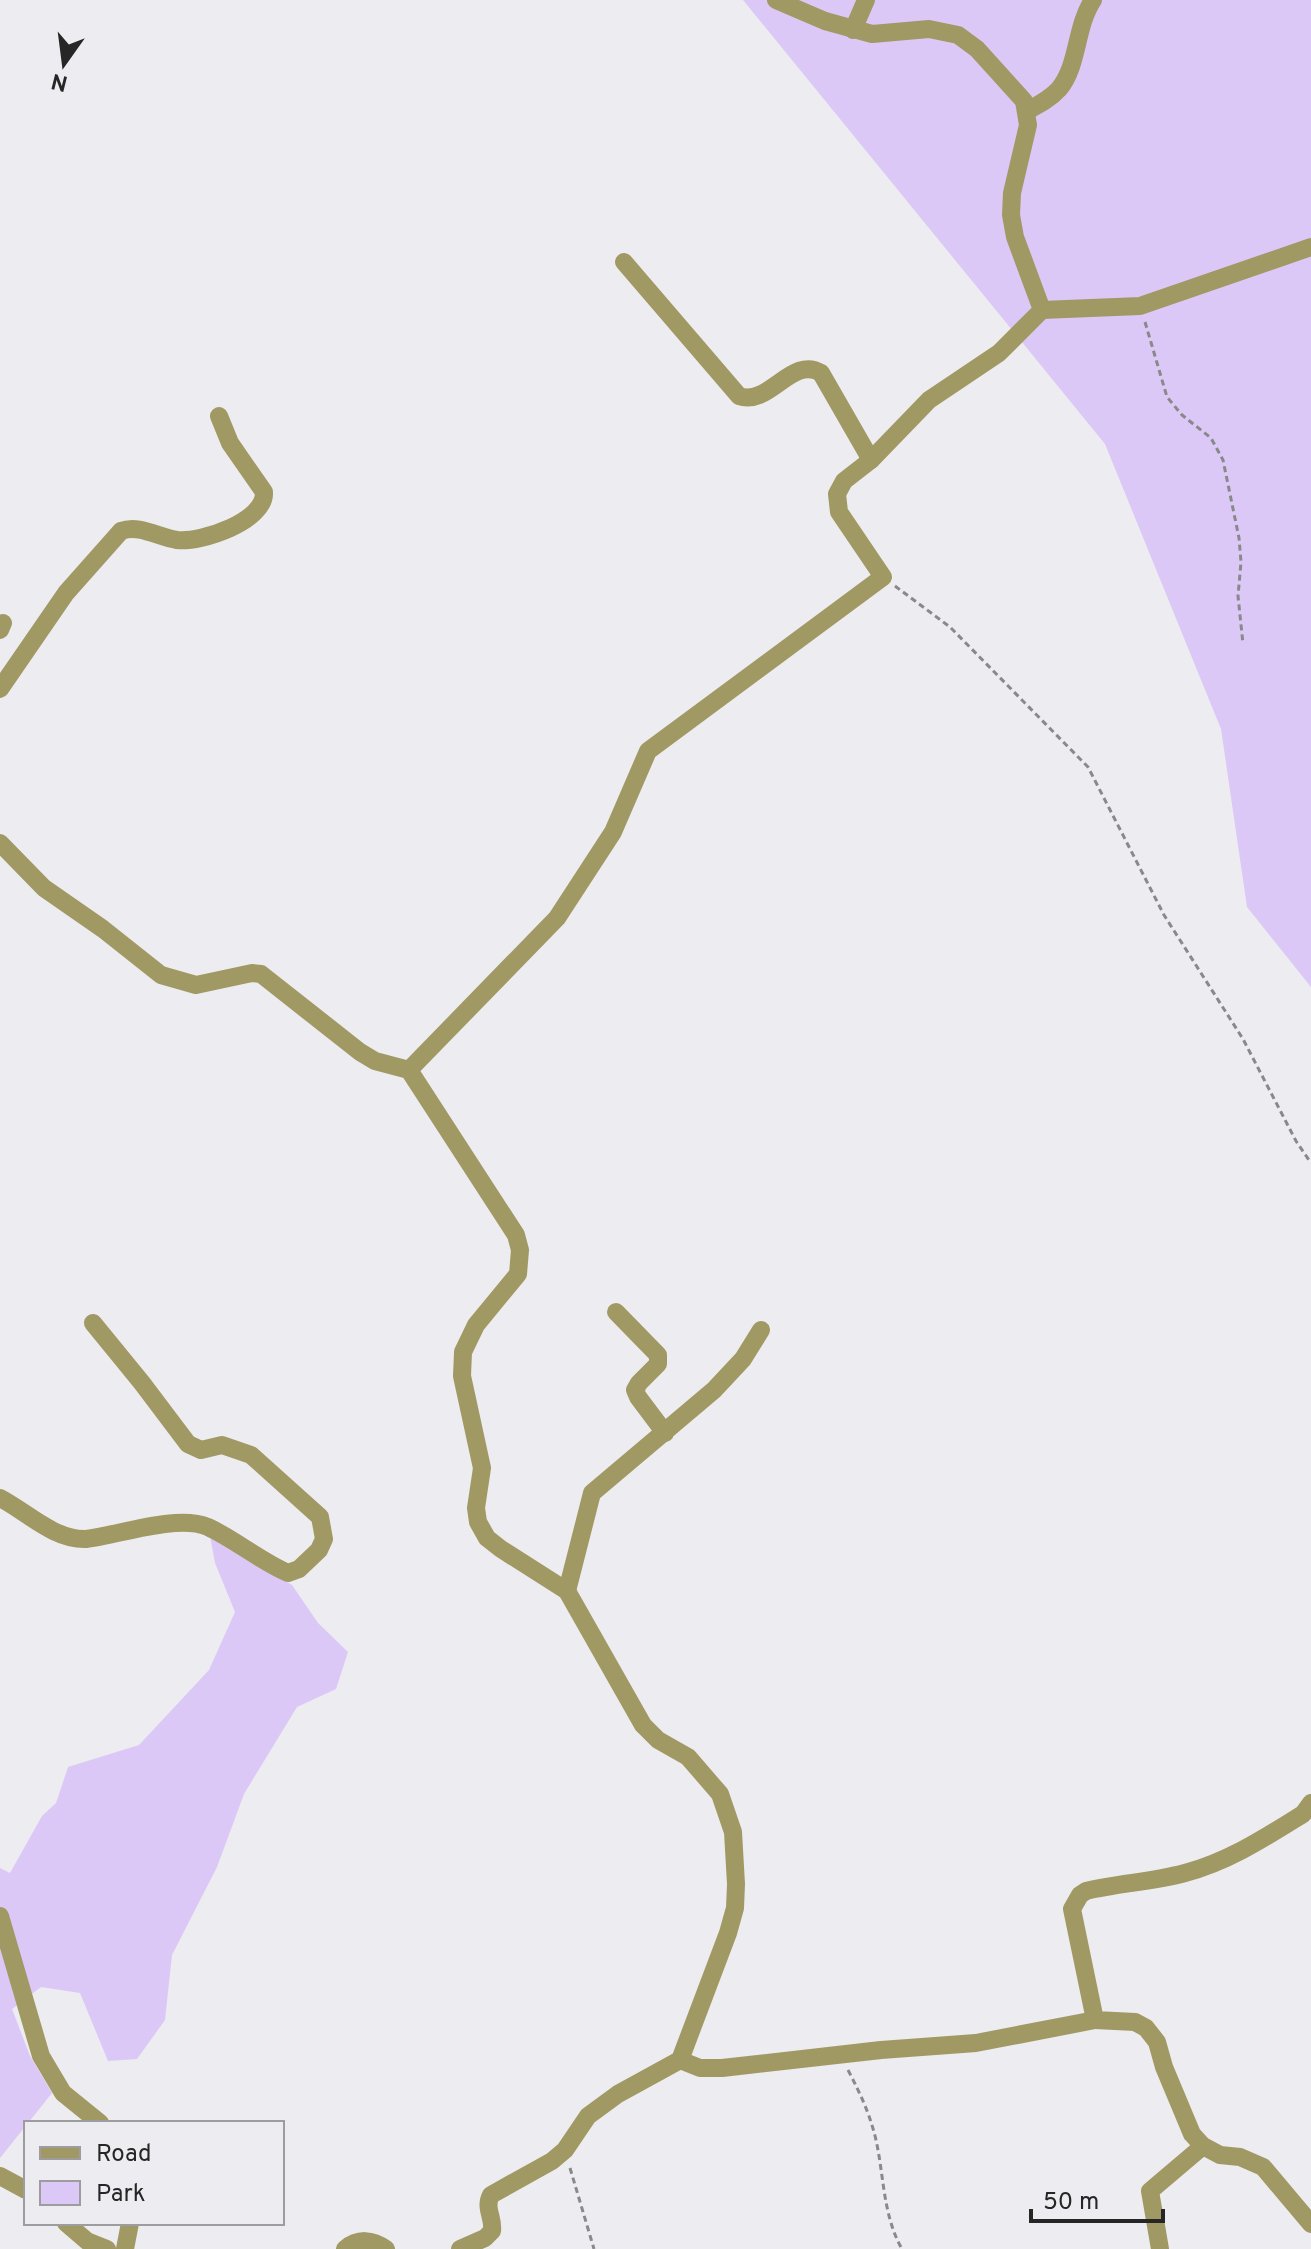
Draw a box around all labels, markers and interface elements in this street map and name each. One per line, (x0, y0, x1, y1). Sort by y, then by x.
north arrow (24, 24, 104, 104)
text: N (49, 66, 71, 96)
legend (24, 2121, 284, 2225)
text: Road (96, 2140, 152, 2170)
scale bar (1031, 2173, 1163, 2223)
text: Park (96, 2180, 146, 2210)
text: 50 m (1043, 2188, 1099, 2218)

